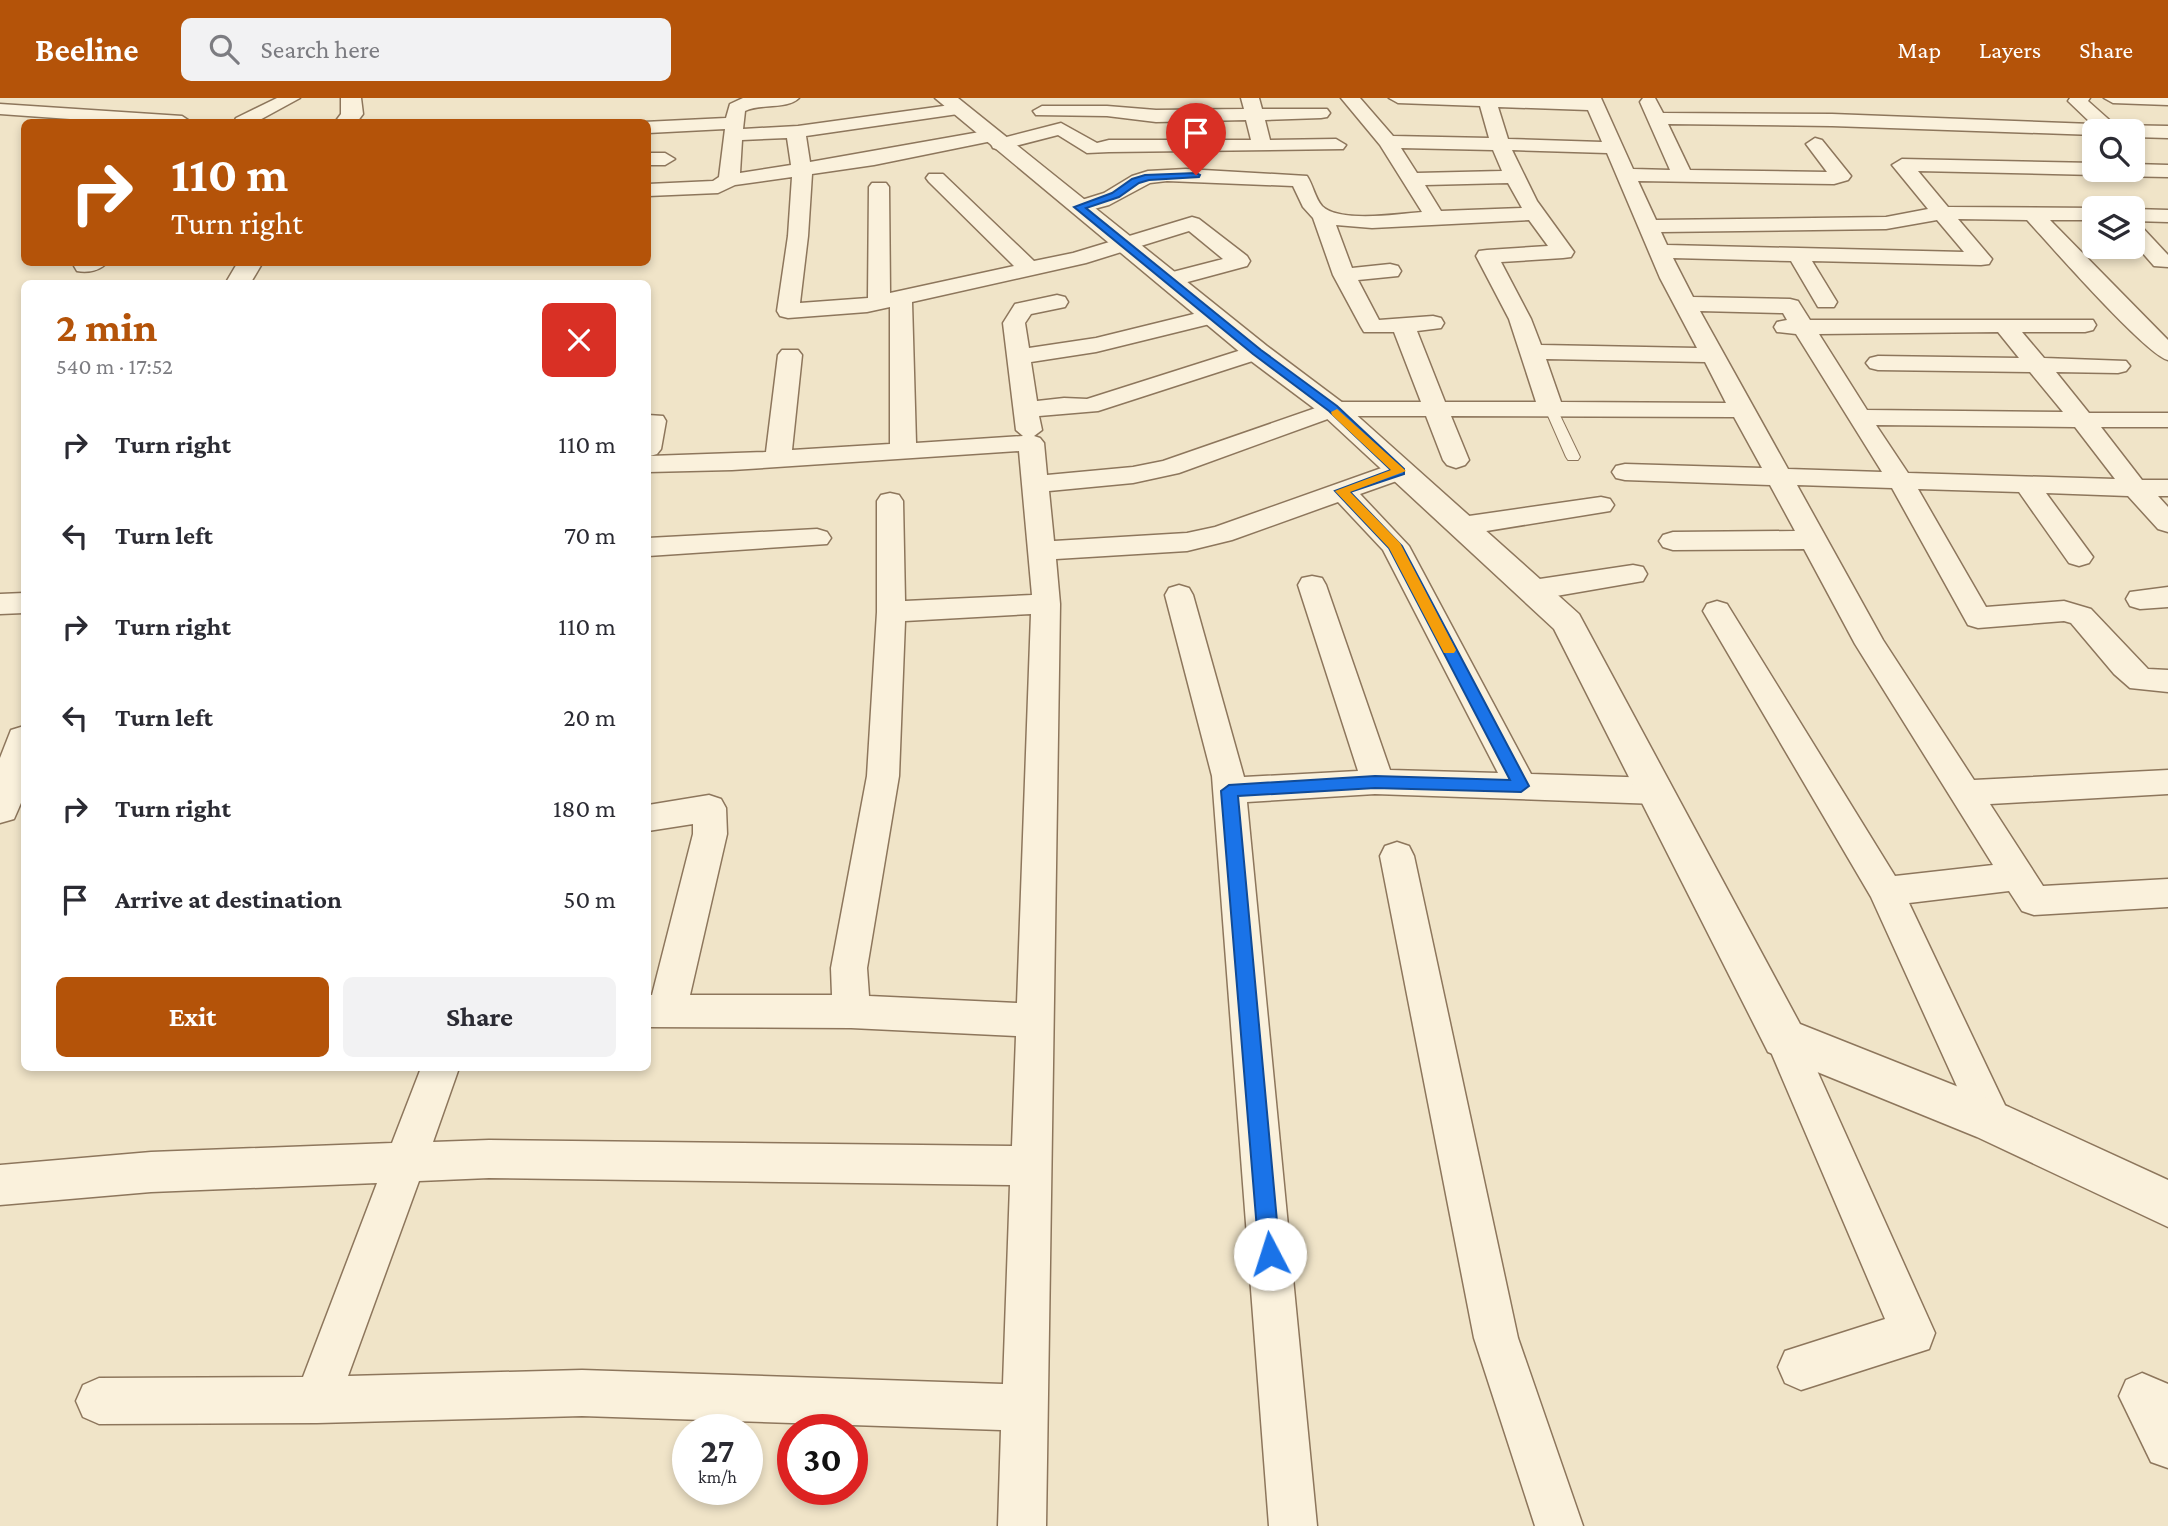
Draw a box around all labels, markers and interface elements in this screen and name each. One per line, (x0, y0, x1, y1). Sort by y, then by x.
search box (181, 18, 671, 81)
icon: search (205, 30, 243, 68)
text: Beeline (35, 31, 139, 68)
text: Search here (261, 35, 380, 64)
text: Map (1897, 36, 1941, 63)
text: Layers (1979, 36, 2041, 63)
text: Share (2079, 36, 2133, 63)
pin (1166, 103, 1226, 175)
icon: arrive (1177, 114, 1215, 152)
map controls (2082, 119, 2145, 259)
button: search (2082, 119, 2145, 182)
icon: right (56, 147, 147, 238)
text: 110 m (171, 147, 288, 202)
button: layers (2082, 196, 2145, 259)
text: Turn right (171, 205, 303, 241)
text: 2 min (56, 303, 157, 350)
button: close (542, 303, 616, 377)
text: 540 m · 17:52 (56, 353, 173, 379)
icon: right (56, 426, 94, 464)
text: Turn right (115, 430, 231, 459)
text: 110 m (558, 430, 616, 459)
icon: left (56, 517, 94, 555)
text: Turn left (115, 521, 213, 550)
text: 70 m (564, 521, 616, 550)
icon: right (56, 608, 94, 646)
text: Turn right (115, 612, 231, 641)
text: 110 m (558, 612, 616, 641)
icon: left (56, 699, 94, 737)
text: Turn left (115, 703, 213, 732)
text: 20 m (563, 703, 616, 732)
icon: right (56, 790, 94, 828)
text: Turn right (115, 794, 231, 823)
text: 180 m (553, 794, 616, 823)
icon: arrive (56, 881, 94, 919)
text: Arrive at destination (115, 885, 342, 914)
text: 50 m (563, 885, 616, 914)
button: Exit (56, 977, 329, 1057)
button: Share (343, 977, 616, 1057)
position arrow (1233, 1217, 1307, 1291)
speed limit sign: 30 (777, 1414, 868, 1505)
text: 27 (701, 1431, 734, 1470)
text: km/h (698, 1467, 737, 1487)

